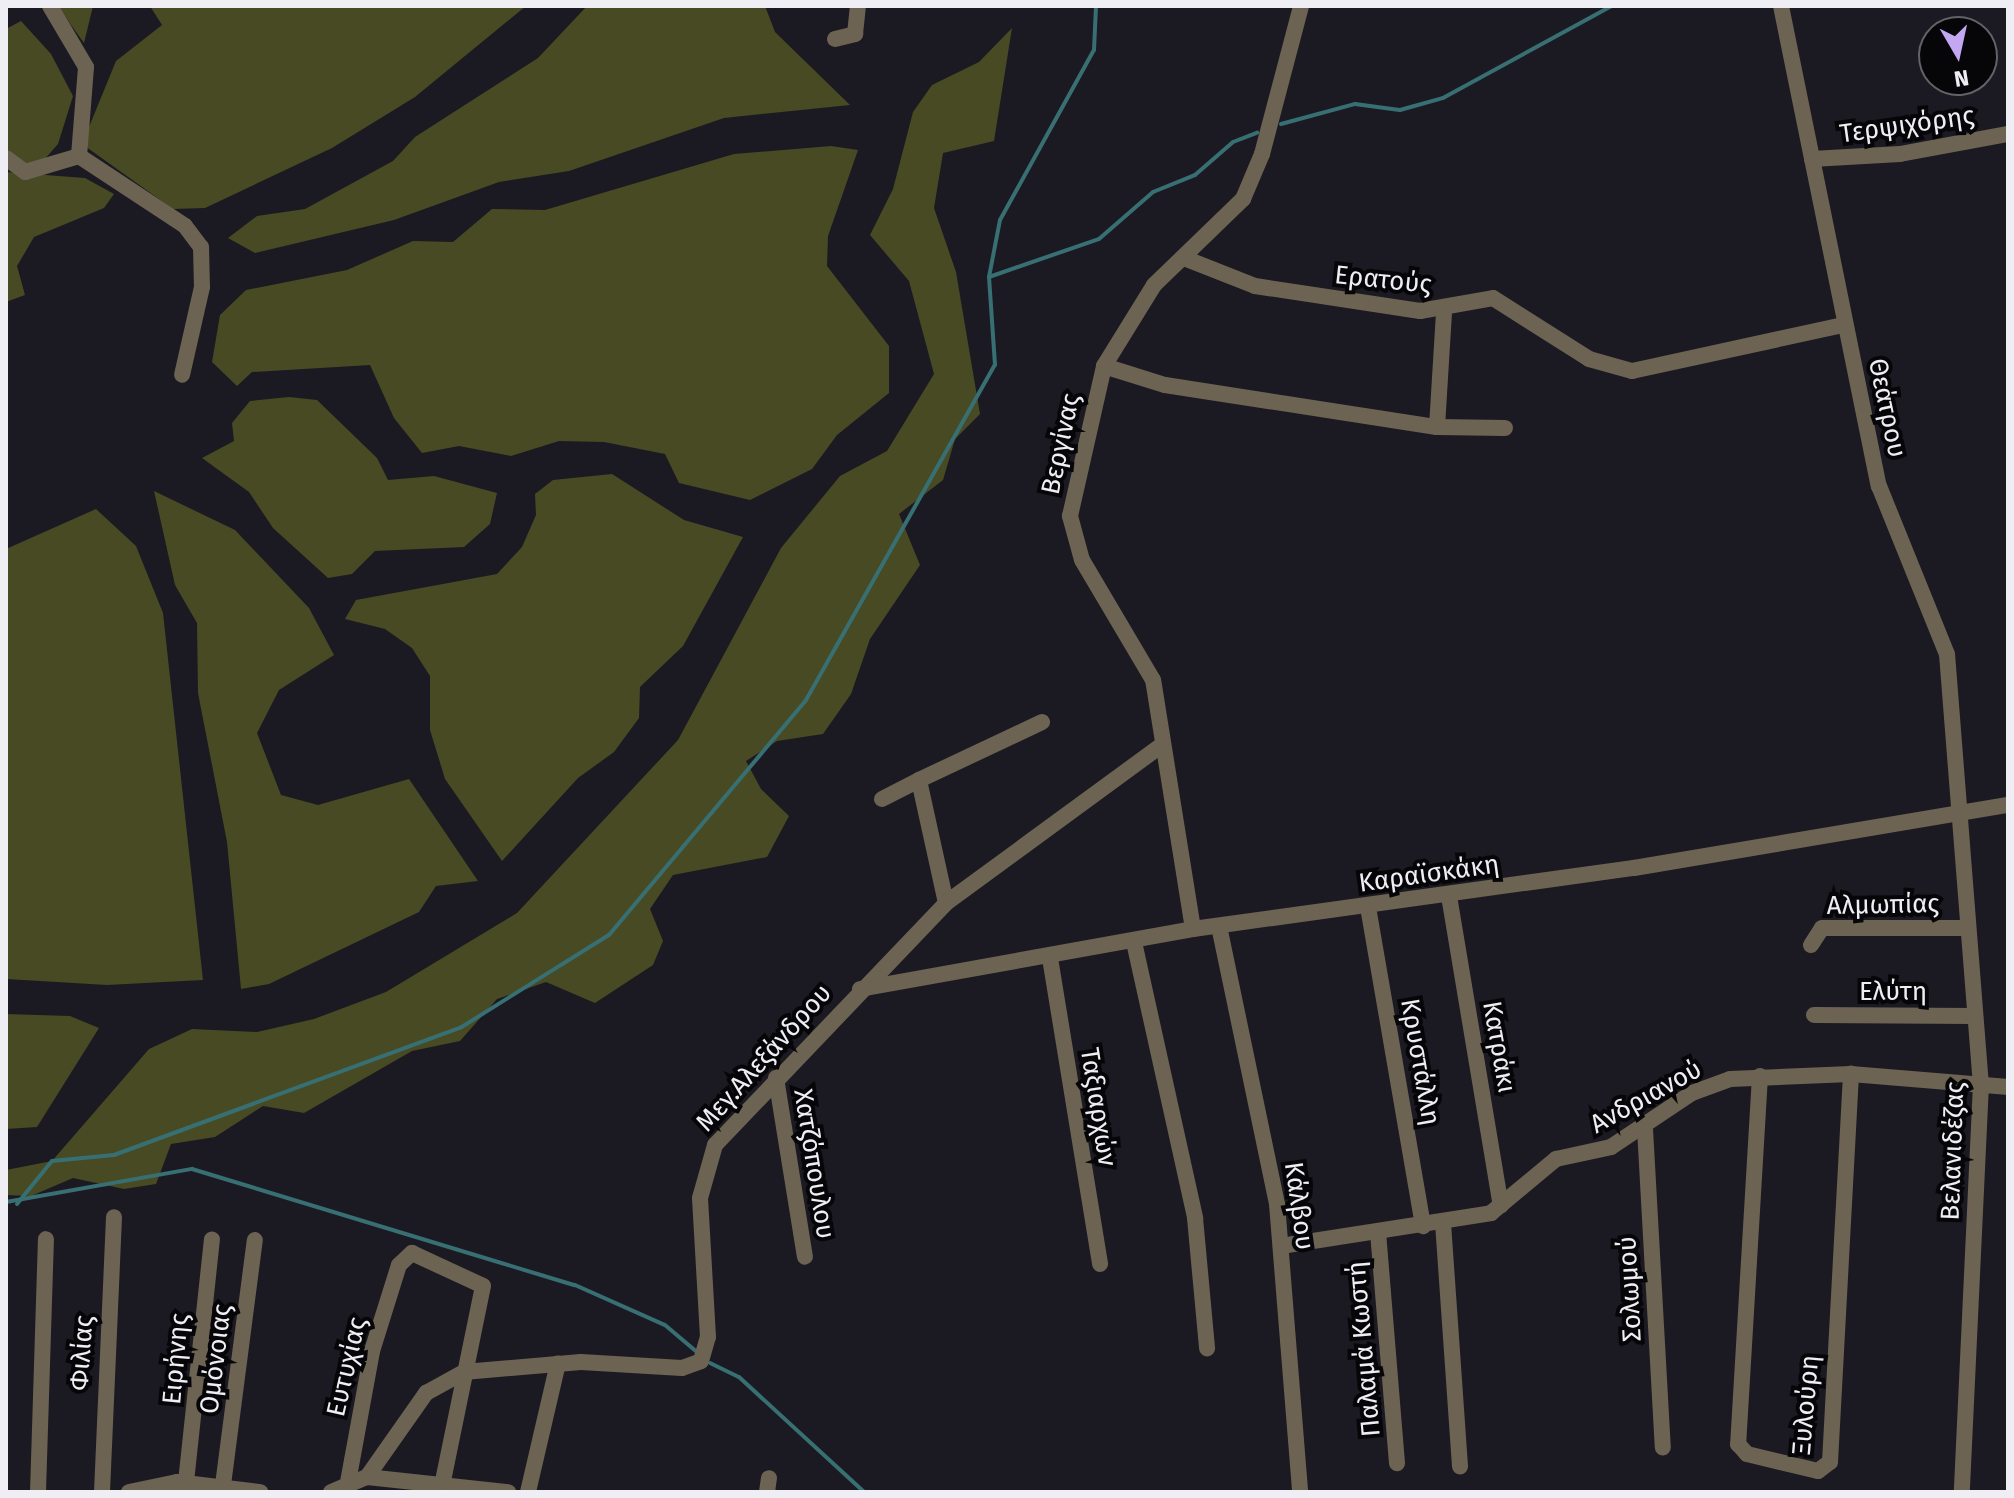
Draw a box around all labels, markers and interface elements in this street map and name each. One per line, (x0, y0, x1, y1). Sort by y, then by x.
north arrow (1918, 16, 1998, 96)
text: N (1952, 64, 1971, 93)
street label: Τερψιχόρης (1838, 100, 1976, 150)
street label: Ερατούς (1333, 259, 1433, 301)
street label: Θεάτρου (1861, 356, 1913, 460)
street label: Βεργίνας (1035, 391, 1087, 497)
street label: Καραϊσκάκη (1357, 849, 1501, 899)
street label: Αλμωπίας (1826, 888, 1940, 922)
street label: Ελύτη (1859, 976, 1927, 1008)
street label: Μεγ.Αλεξάνδρου (690, 978, 838, 1138)
street label: Κρυστάλλη (1394, 996, 1446, 1128)
street label: Κατράκι (1476, 999, 1522, 1095)
street label: Ταξιαρχών (1073, 1046, 1123, 1168)
street label: Ανδριανού (1585, 1054, 1707, 1140)
street label: Βελανιδέζας (1935, 1081, 1971, 1221)
street label: Χατζόπουλου (787, 1087, 841, 1241)
street label: Κάλβου (1277, 1160, 1321, 1252)
street label: Σολωμού (1612, 1236, 1648, 1342)
street label: Παλαμά Κωστή (1341, 1260, 1387, 1438)
street label: Ομόνοιας (194, 1302, 238, 1416)
street label: Ειρήνης (156, 1312, 196, 1406)
street label: Φιλίας (64, 1314, 100, 1392)
street label: Ευτυχίας (320, 1314, 374, 1420)
street label: Ξυλούρη (1786, 1354, 1826, 1456)

